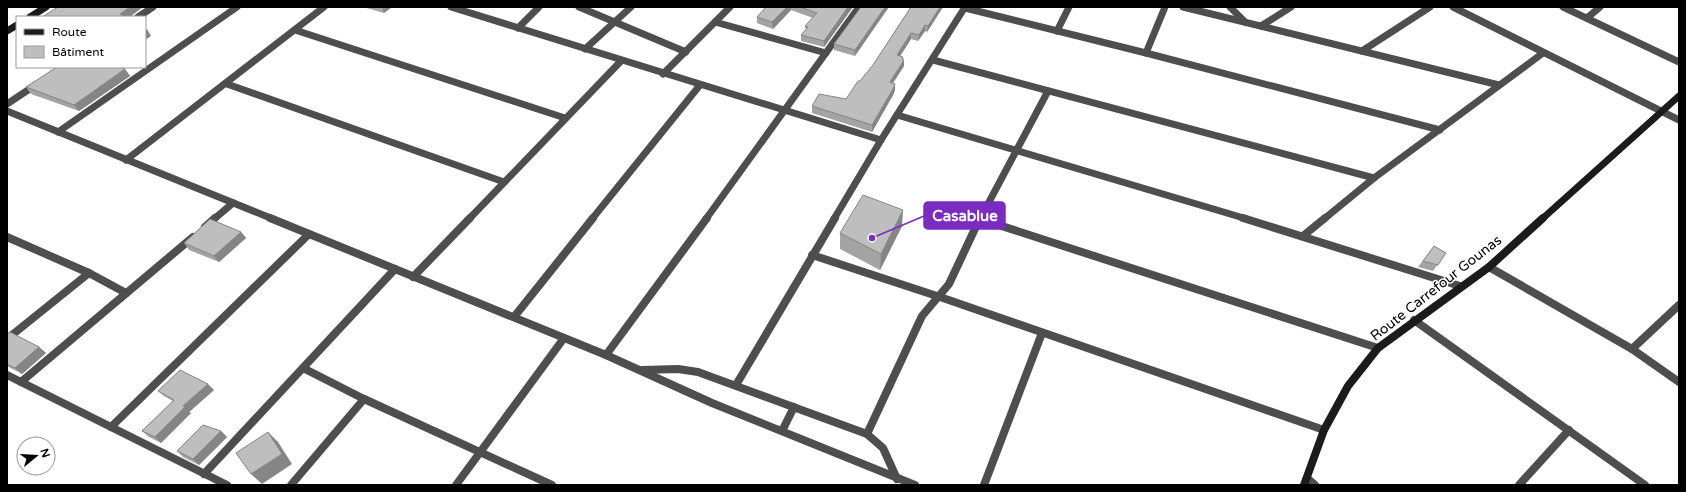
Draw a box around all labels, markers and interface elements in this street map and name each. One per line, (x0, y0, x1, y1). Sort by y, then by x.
legend (16, 16, 146, 68)
text: Route (52, 25, 87, 39)
text: Bâtiment (52, 45, 104, 59)
callout: Casablue (924, 202, 1005, 229)
text: Casablue (932, 207, 998, 225)
street label: Route Carrefour Gounas (1367, 231, 1505, 344)
north arrow (16, 436, 56, 476)
text: N (37, 447, 53, 459)

